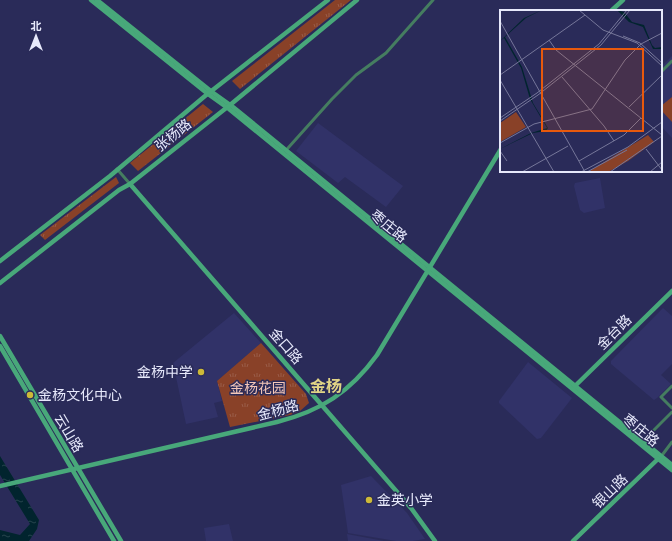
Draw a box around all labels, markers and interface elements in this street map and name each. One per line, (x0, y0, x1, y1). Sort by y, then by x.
inset map (500, 10, 662, 172)
north arrow (16, 16, 56, 56)
text: 北 (31, 19, 42, 33)
street label: 张杨路 (151, 115, 195, 155)
street label: 枣庄路 (367, 206, 411, 246)
street label: 金台路 (593, 311, 635, 353)
street label: 金口路 (265, 324, 307, 368)
place label: 金杨中学 (137, 363, 193, 381)
marker: 金杨中学 (196, 367, 206, 377)
district label: 金杨 (310, 376, 342, 396)
park label: 金杨花园 (230, 379, 286, 397)
place label: 金杨文化中心 (38, 386, 122, 404)
marker: 金杨文化中心 (25, 390, 35, 400)
street label: 金杨路 (255, 396, 301, 424)
street label: 云山路 (50, 410, 88, 456)
street label: 枣庄路 (619, 410, 663, 450)
street label: 银山路 (589, 470, 631, 512)
place label: 金英小学 (377, 491, 433, 509)
marker: 金英小学 (364, 495, 374, 505)

